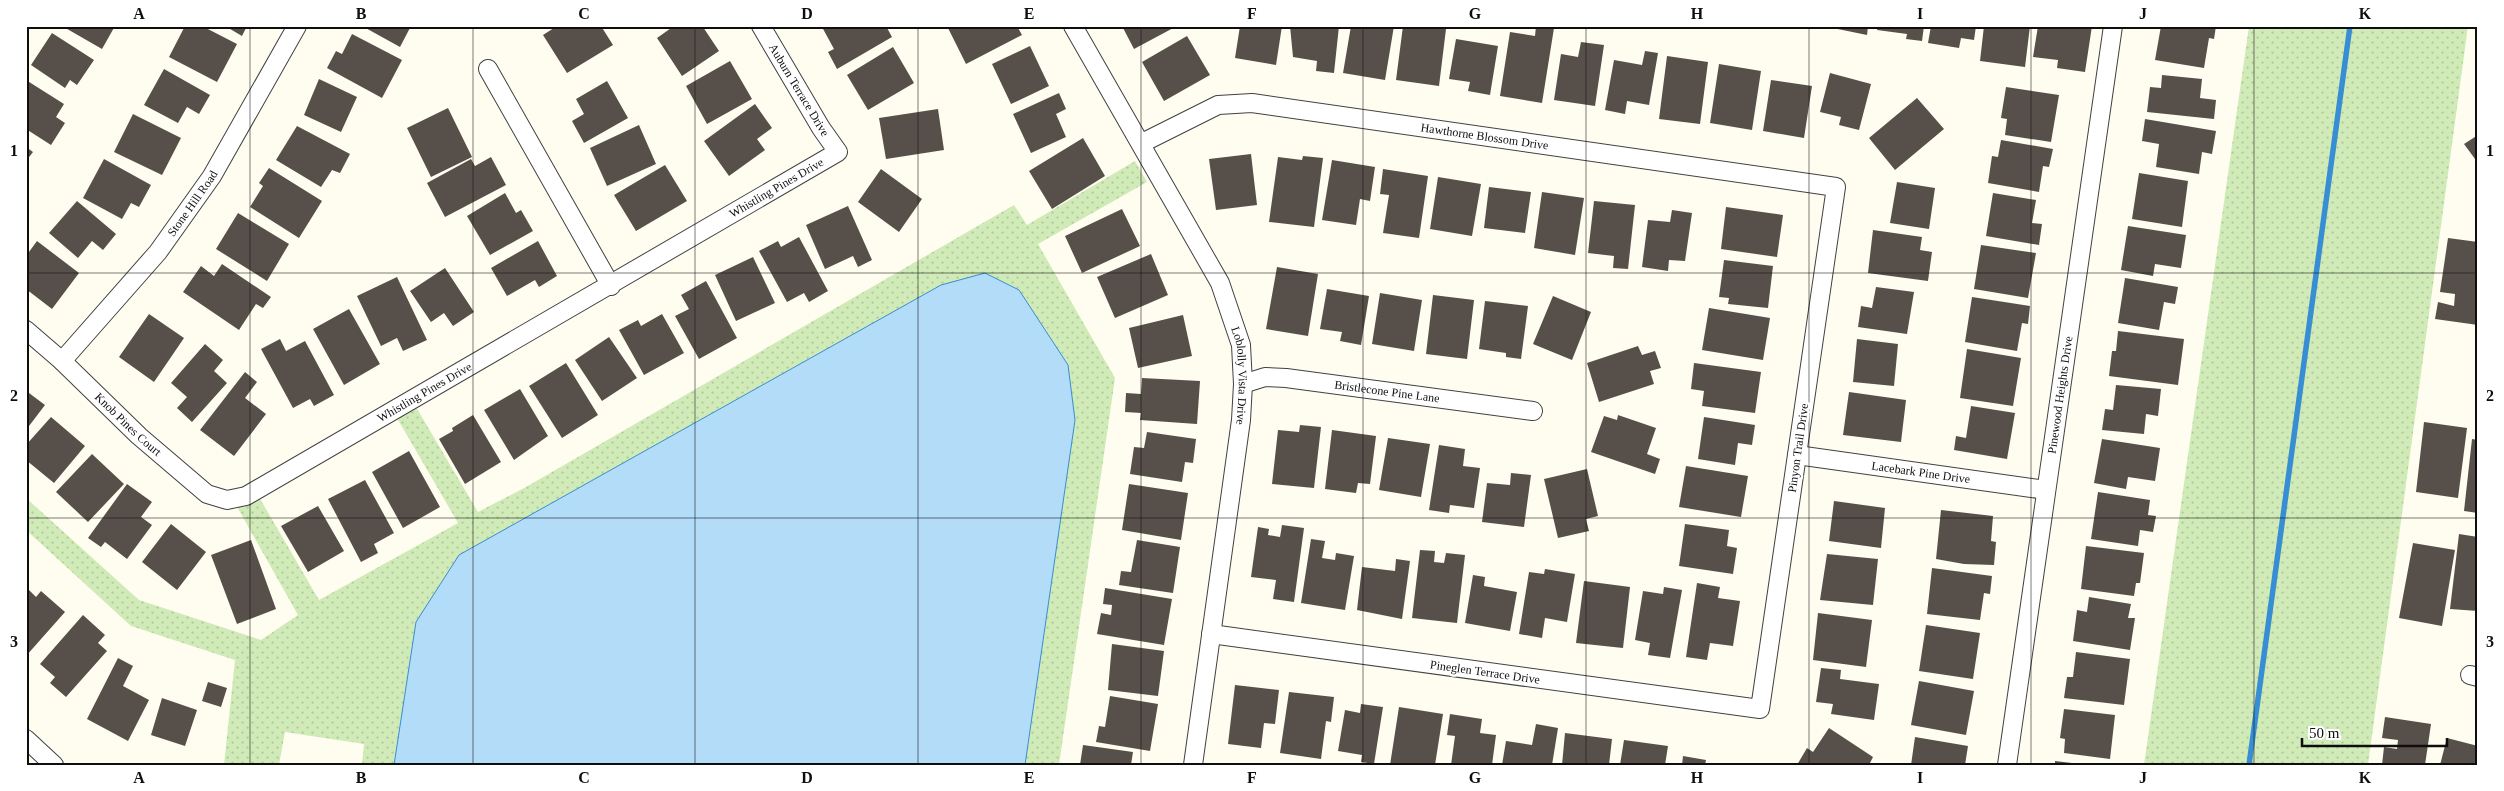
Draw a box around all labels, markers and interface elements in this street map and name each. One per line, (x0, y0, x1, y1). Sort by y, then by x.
text: A (133, 5, 145, 22)
text: B (356, 5, 367, 22)
text: C (578, 5, 590, 22)
text: D (801, 5, 813, 22)
text: E (1024, 5, 1034, 22)
text: F (1247, 5, 1257, 22)
text: G (1469, 5, 1482, 22)
text: H (1691, 5, 1704, 22)
text: I (1917, 5, 1923, 22)
text: J (2139, 5, 2147, 22)
text: K (2359, 5, 2372, 22)
street label: Auburn Terrace Drive (766, 41, 832, 139)
street label: Hawthorne Blossom Drive (1420, 120, 1549, 153)
text: 1 (10, 142, 18, 159)
text: 1 (2486, 142, 2494, 159)
street label: Whistling Pines Drive (727, 155, 826, 221)
street label: Stone Hill Road (164, 168, 221, 239)
street label: Loblolly Vista Drive (1228, 325, 1250, 426)
street label: Pinewood Heights Drive (2045, 335, 2075, 455)
street label: Whistling Pines Drive (375, 359, 474, 425)
street label: Bristlecone Pine Lane (1334, 378, 1440, 405)
text: 2 (10, 387, 18, 404)
text: 2 (2486, 387, 2494, 404)
street label: Knob Pines Court (92, 390, 165, 459)
street label: Pinyon Trail Drive (1785, 402, 1811, 494)
street label: Lacebark Pine Drive (1871, 459, 1971, 486)
text: 3 (10, 633, 18, 650)
text: 3 (2486, 633, 2494, 650)
street label: Pineglen Terrace Drive (1429, 657, 1541, 687)
scale bar (2302, 716, 2446, 748)
text: 50 m (2309, 725, 2340, 741)
text: A (133, 769, 145, 786)
text: B (356, 769, 367, 786)
text: C (578, 769, 590, 786)
text: D (801, 769, 813, 786)
text: E (1024, 769, 1034, 786)
text: F (1247, 769, 1257, 786)
text: G (1469, 769, 1482, 786)
text: H (1691, 769, 1704, 786)
text: I (1917, 769, 1923, 786)
text: J (2139, 769, 2147, 786)
text: K (2359, 769, 2372, 786)

